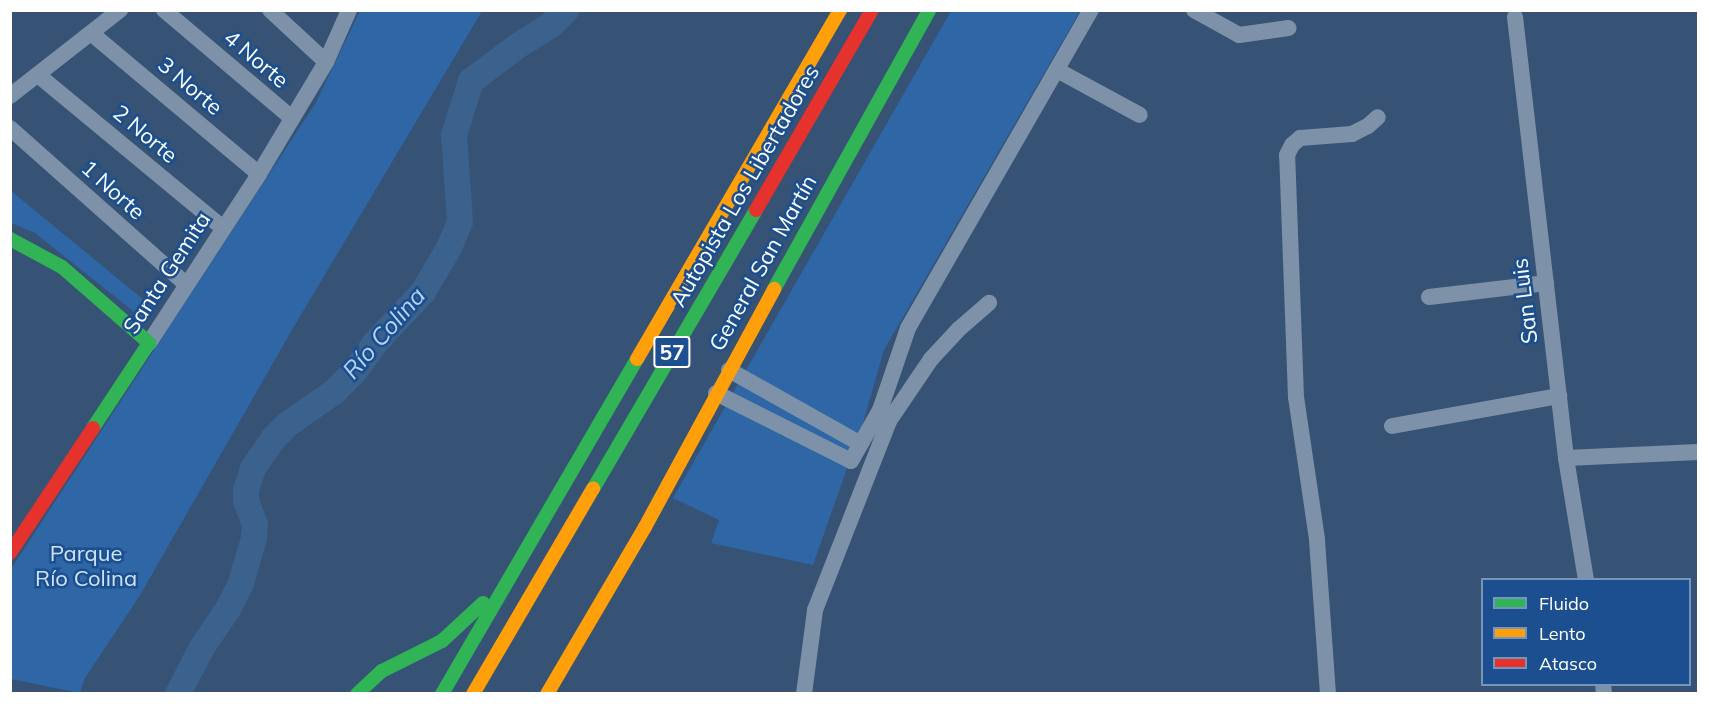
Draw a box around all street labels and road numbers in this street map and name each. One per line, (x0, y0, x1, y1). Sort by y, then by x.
street label: 4 Norte (218, 24, 294, 94)
street label: 3 Norte (152, 51, 228, 121)
street label: Autopista Los Libertadores (665, 61, 825, 311)
street label: 2 Norte (107, 99, 183, 169)
street label: 1 Norte (76, 155, 150, 225)
street label: General San Martín (704, 170, 822, 356)
street label: Santa Gemita (118, 207, 216, 339)
street label: San Luis (1507, 257, 1543, 345)
road number: 57 (652, 334, 692, 370)

